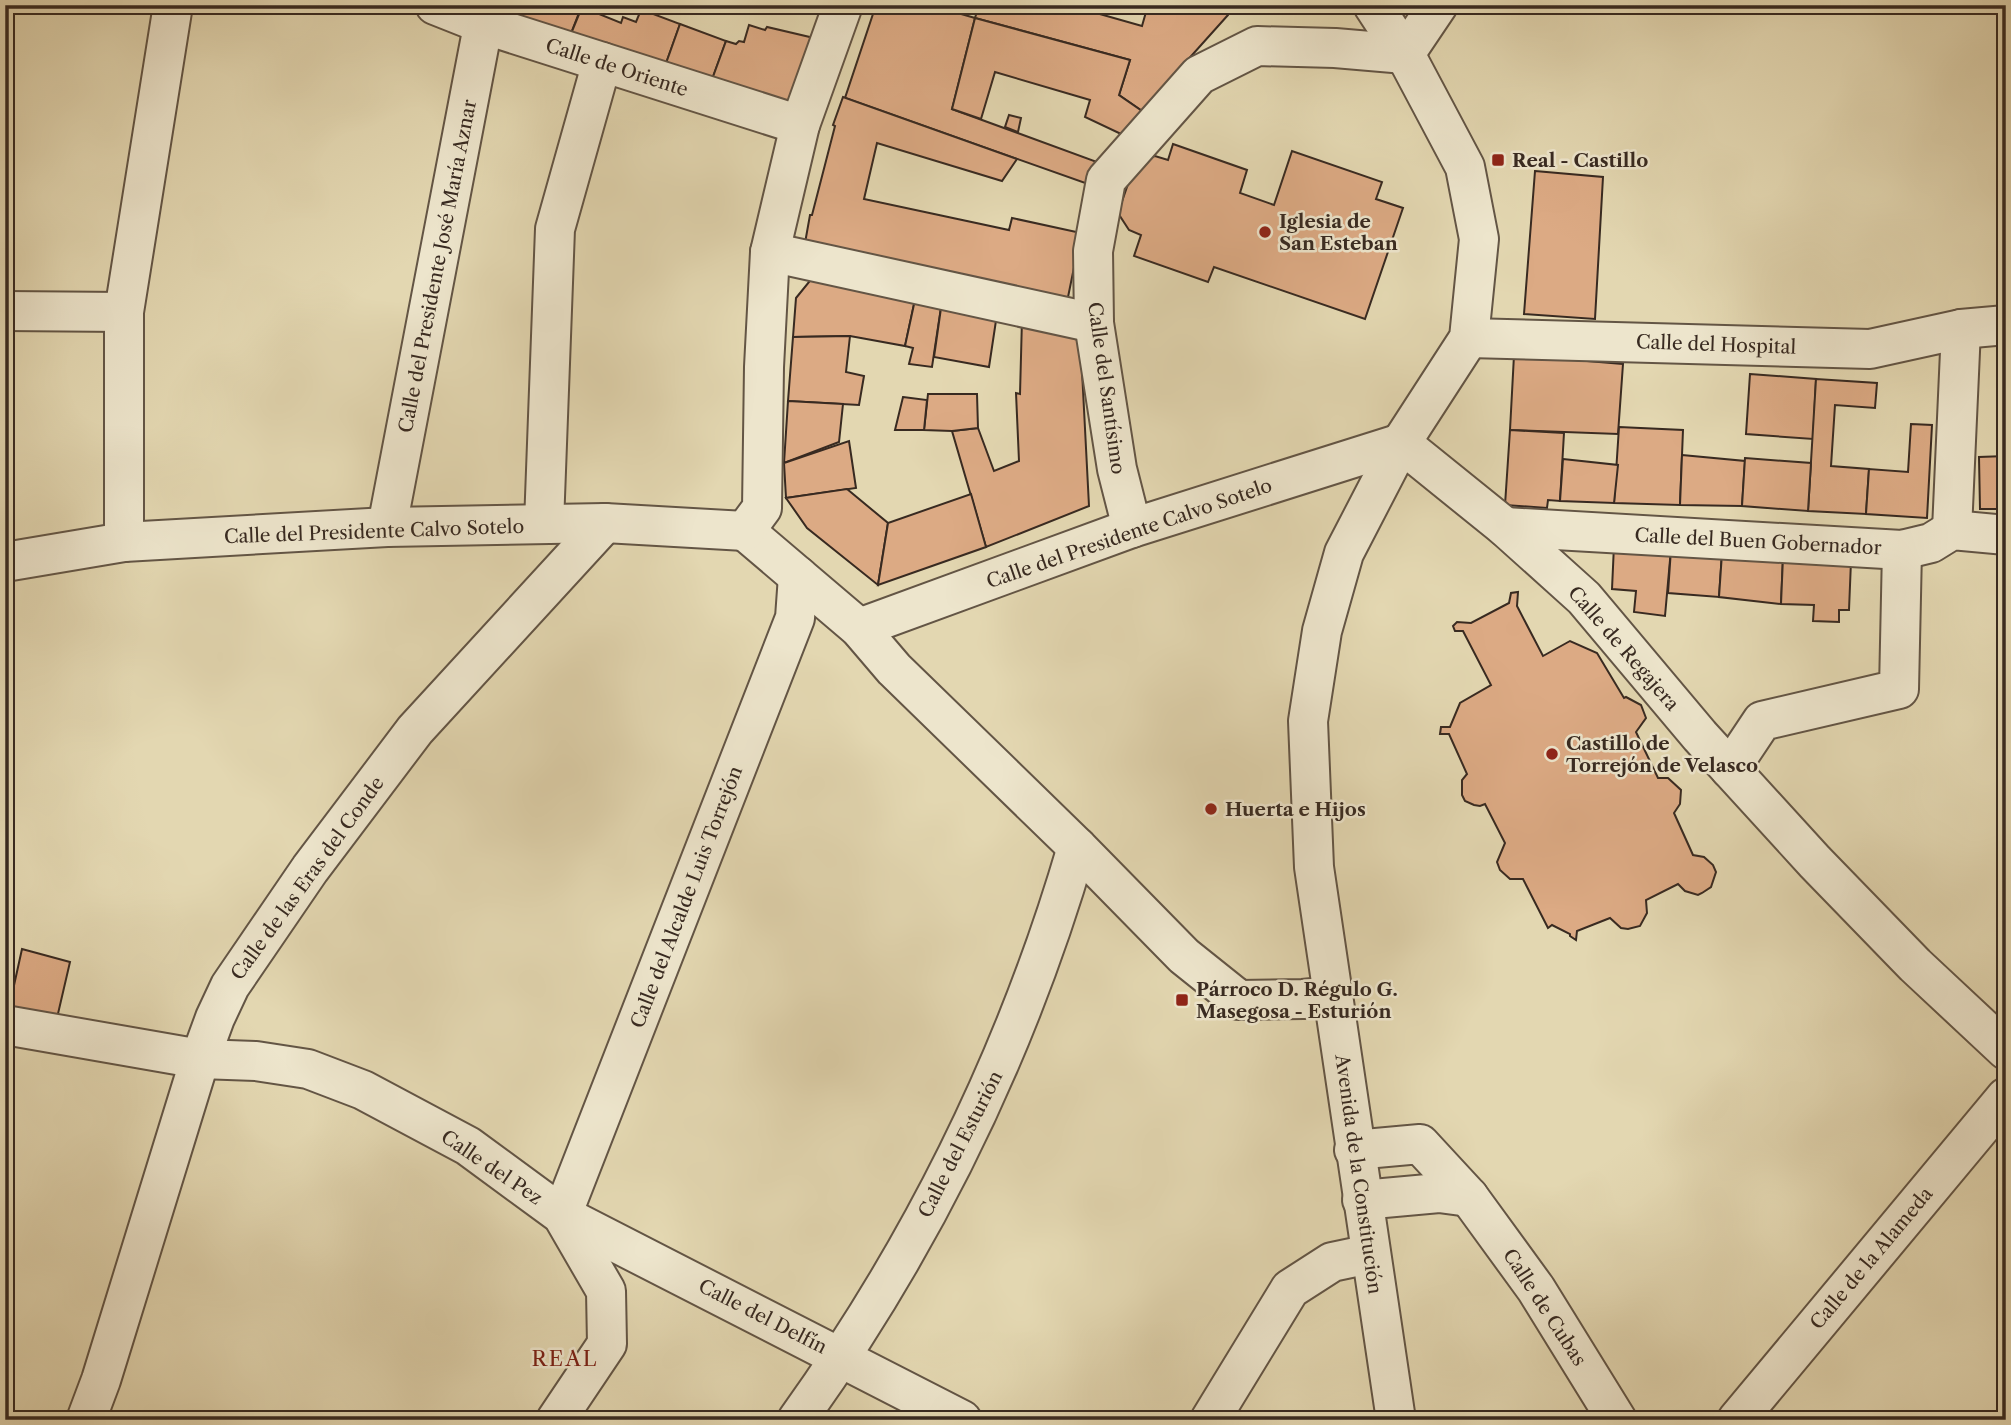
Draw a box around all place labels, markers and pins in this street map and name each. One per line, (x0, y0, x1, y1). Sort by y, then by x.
place label: Real - Castillo (1512, 149, 1648, 172)
marker: Real - Castillo (1490, 152, 1506, 168)
place label: Iglesia de San Esteban (1279, 210, 1398, 255)
marker: Iglesia de San Esteban (1257, 224, 1273, 240)
place label: Castillo de Torrejón de Velasco (1566, 732, 1758, 777)
marker: Castillo de Torrejón de Velasco (1544, 746, 1560, 762)
place label: Huerta e Hijos (1225, 798, 1366, 821)
marker: Huerta e Hijos (1203, 801, 1219, 817)
place label: Párroco D. Régulo G. Masegosa - Esturión (1196, 978, 1398, 1023)
marker: Párroco D. Régulo G. Masegosa - Esturión (1174, 992, 1190, 1008)

